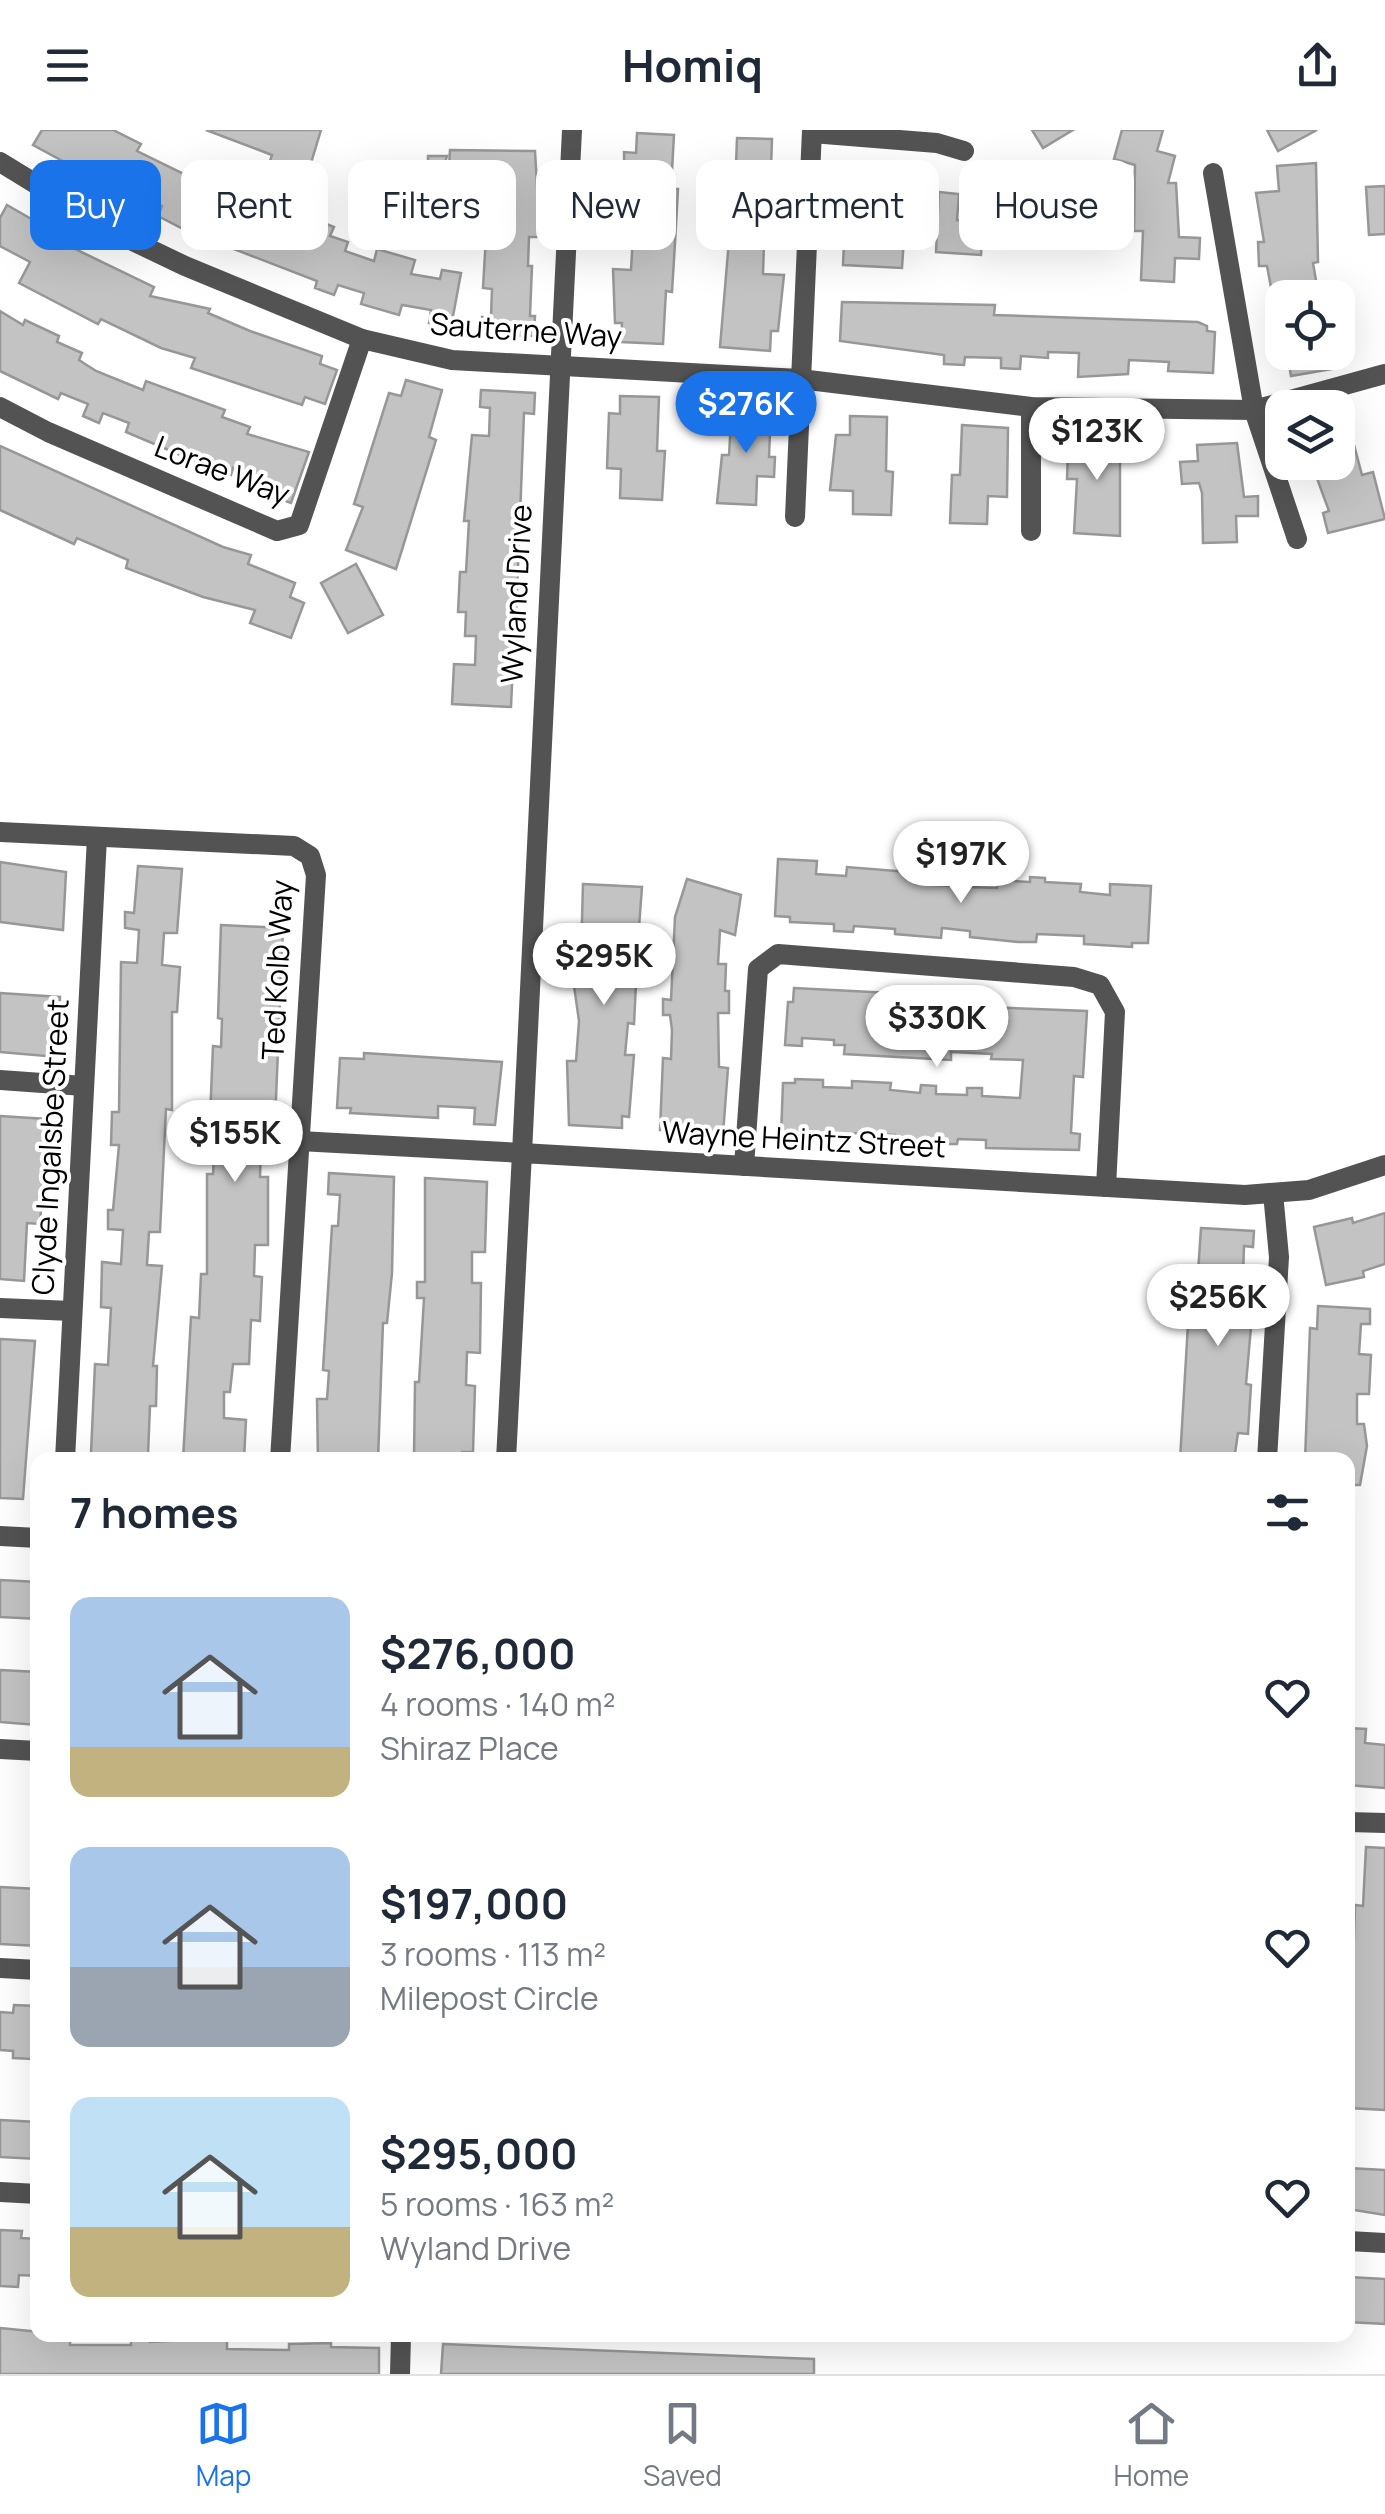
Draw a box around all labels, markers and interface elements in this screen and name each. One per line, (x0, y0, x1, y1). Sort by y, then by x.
text: Homiq (622, 34, 763, 96)
icon: menu (40, 38, 95, 93)
icon: share (1290, 38, 1345, 93)
chip: Buy (30, 160, 161, 250)
chip: Rent (181, 160, 328, 250)
chip: Filters (348, 160, 516, 250)
chip: New (536, 160, 676, 250)
chip: Apartment (696, 160, 939, 250)
chip: House (959, 160, 1134, 250)
map controls (1265, 280, 1355, 480)
button: locate (1265, 280, 1355, 370)
street label: Sauterne Way (429, 302, 624, 357)
pin: $276K (676, 371, 816, 456)
text: $276K (698, 381, 794, 425)
button: layers (1265, 390, 1355, 480)
pin: $123K (1027, 398, 1167, 483)
text: $123K (1051, 408, 1143, 452)
street label: Lorae Way (149, 425, 296, 514)
street label: Wyland Drive (490, 503, 541, 684)
pin: $197K (891, 821, 1031, 906)
text: $197K (915, 831, 1007, 875)
street label: Ted Kolb Way (251, 879, 302, 1061)
pin: $295K (534, 923, 674, 1008)
text: $295K (555, 933, 653, 977)
pin: $330K (867, 985, 1007, 1070)
text: $330K (887, 995, 987, 1039)
street label: Clyde Ingalsbe Street (21, 998, 78, 1296)
pin: $155K (165, 1100, 305, 1185)
text: $155K (189, 1110, 281, 1154)
street label: Wayne Heintz Street (661, 1111, 947, 1166)
pin: $256K (1148, 1264, 1288, 1349)
text: $256K (1169, 1274, 1267, 1318)
text: 7 homes (70, 1483, 238, 1541)
icon: filters (1260, 1485, 1315, 1540)
text: $276,000 (380, 1624, 576, 1682)
icon: home (150, 1637, 270, 1757)
icon: heart (1260, 1670, 1315, 1725)
text: 4 rooms · 140 m² (380, 1682, 616, 1726)
text: Shiraz Place (380, 1726, 559, 1770)
text: $197,000 (380, 1874, 568, 1932)
icon: home (150, 1887, 270, 2007)
icon: heart (1260, 1920, 1315, 1975)
text: 3 rooms · 113 m² (380, 1932, 606, 1976)
text: Milepost Circle (380, 1976, 599, 2020)
text: $295,000 (380, 2124, 578, 2182)
icon: home (150, 2137, 270, 2257)
icon: heart (1260, 2170, 1315, 2225)
text: 5 rooms · 163 m² (380, 2182, 614, 2226)
text: Wyland Drive (380, 2226, 571, 2270)
tab: Map (196, 2396, 251, 2494)
tab: Saved (643, 2396, 722, 2494)
tab: Home (1113, 2396, 1189, 2494)

